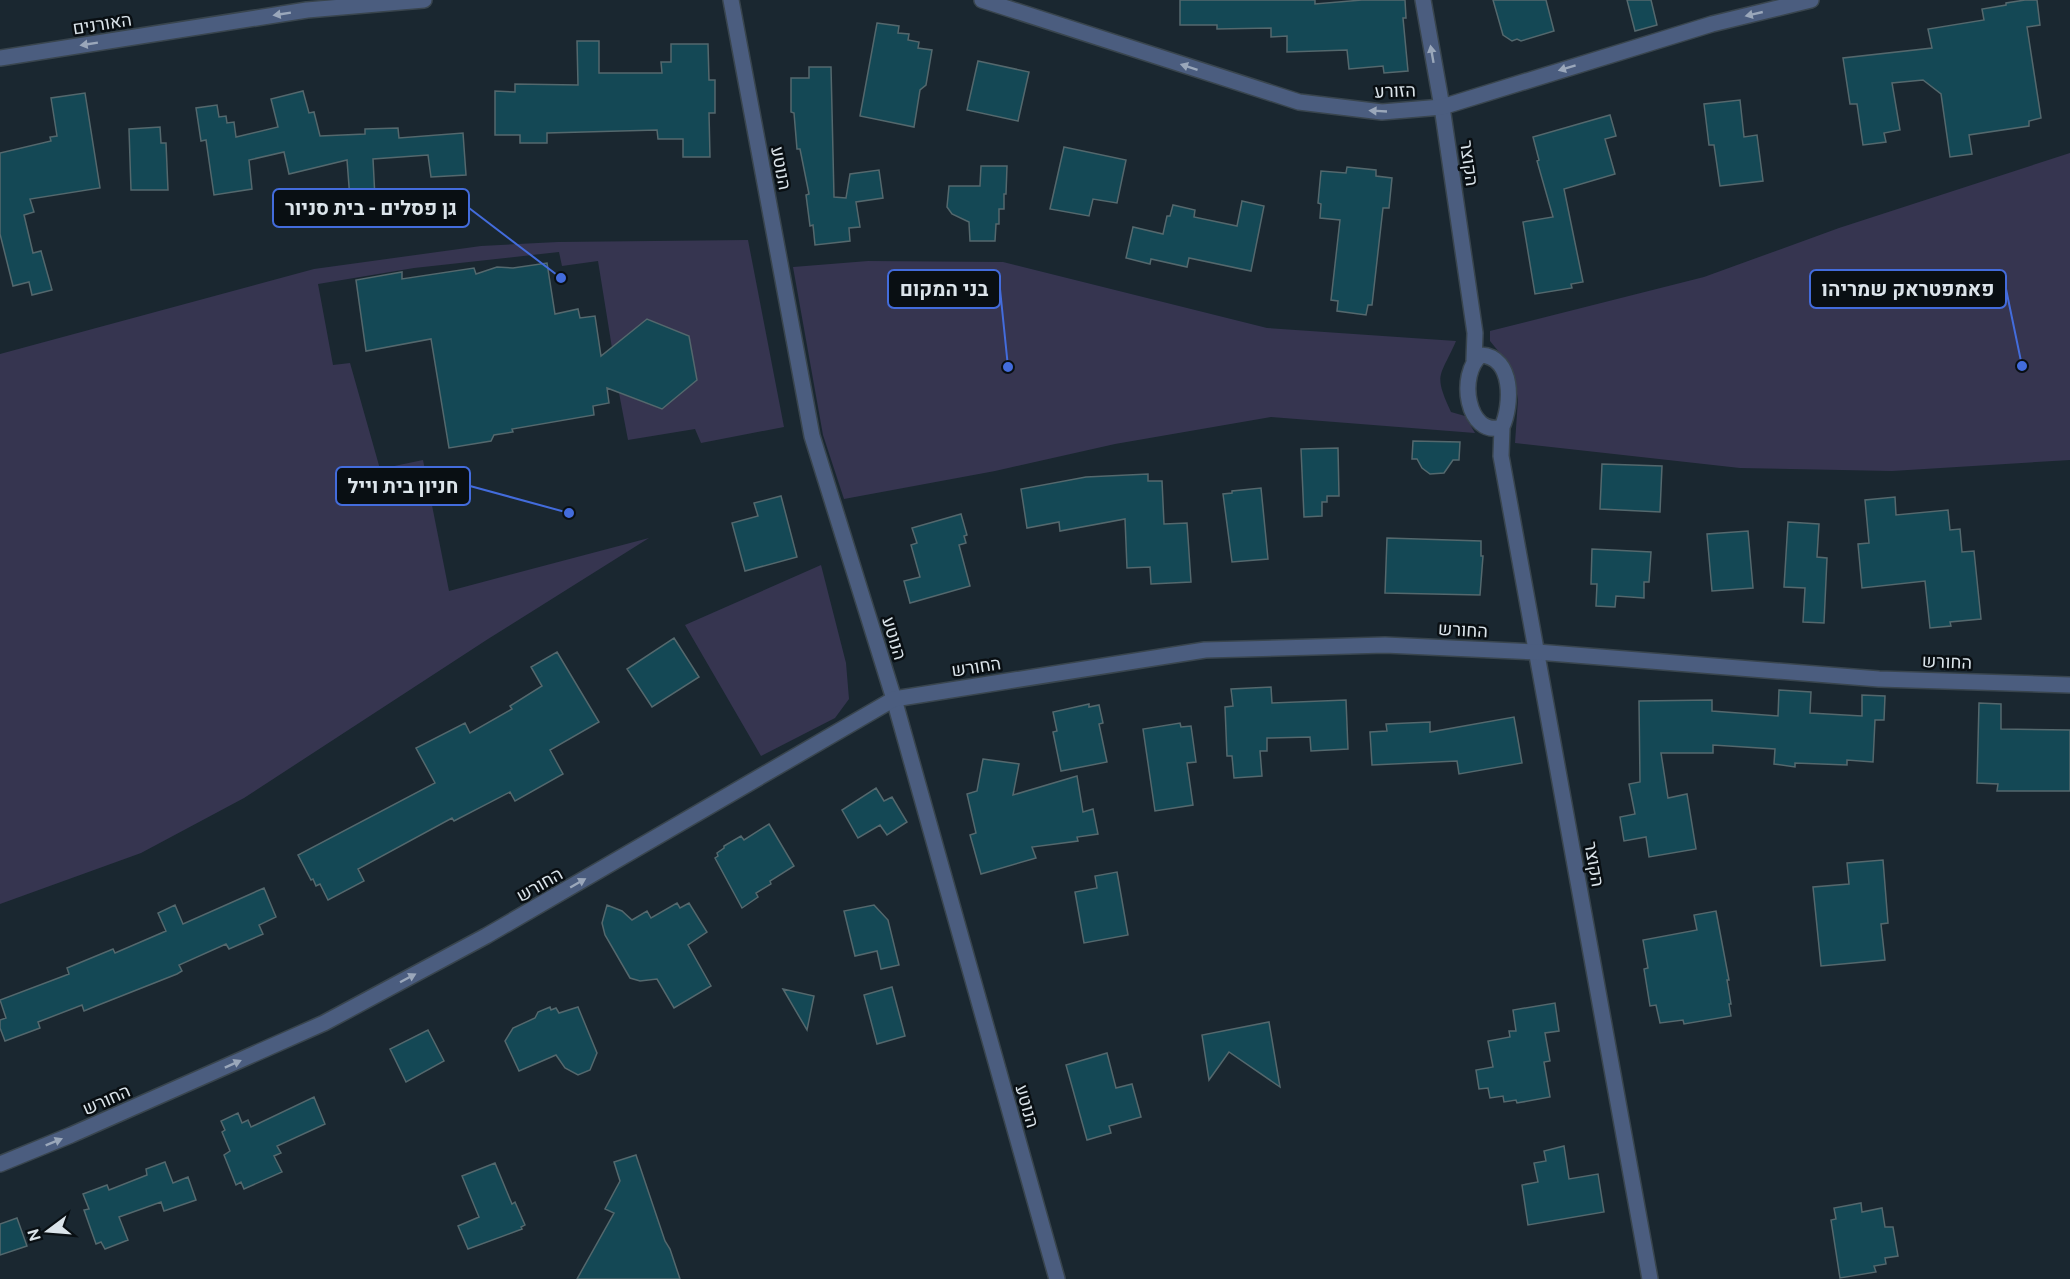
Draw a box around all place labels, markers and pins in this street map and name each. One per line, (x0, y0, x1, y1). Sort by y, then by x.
callout: גן פסלים - בית סניור (273, 189, 469, 227)
callout: בני המקום (888, 270, 1000, 308)
callout: פאמפטראק שמריהו (1810, 270, 2006, 308)
callout: חניון בית וייל (336, 467, 470, 505)

